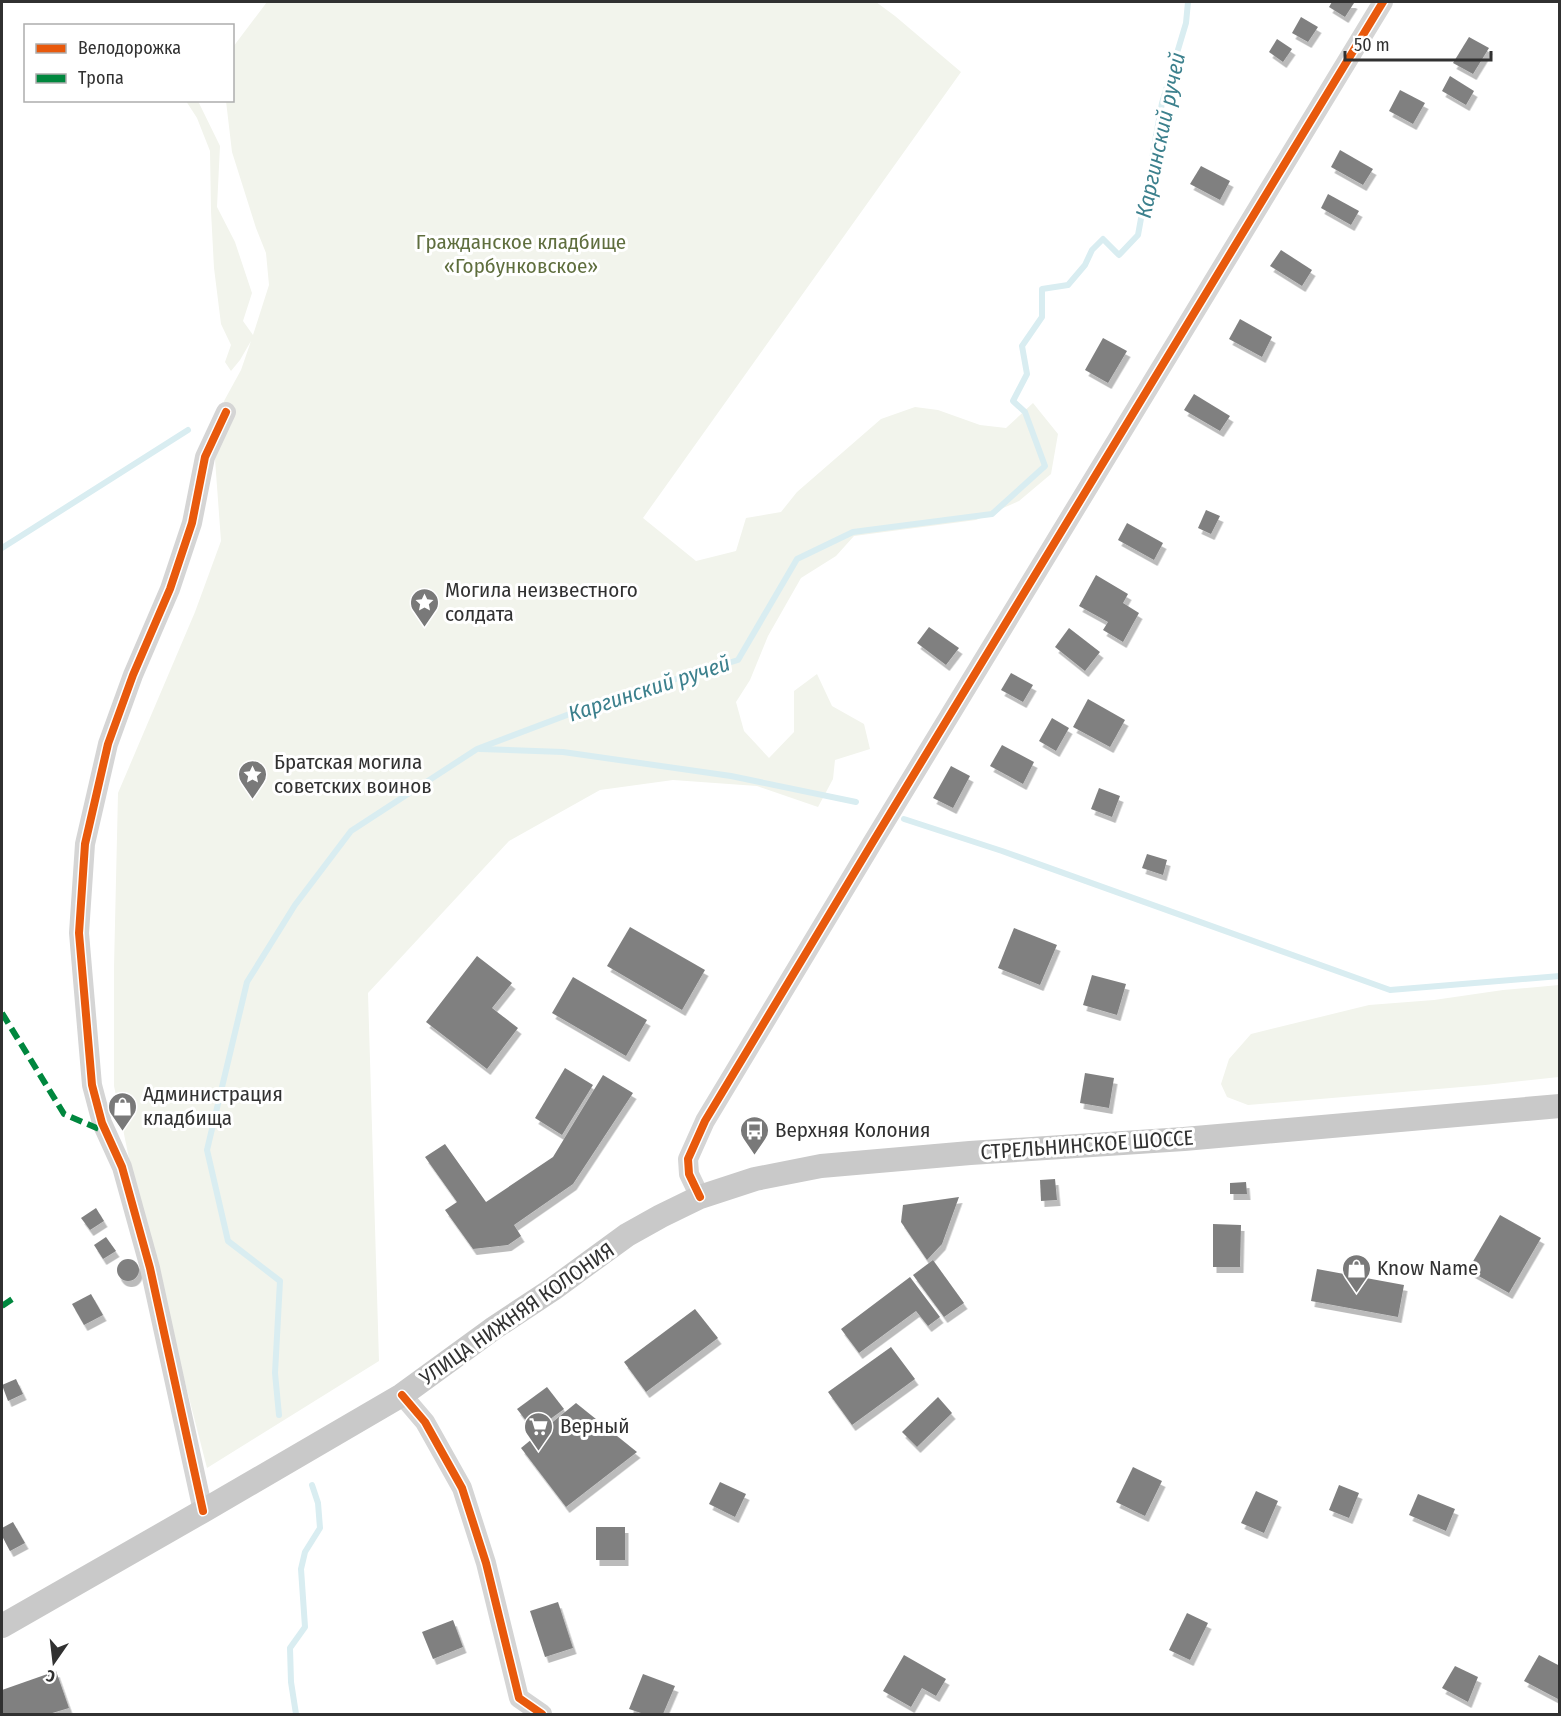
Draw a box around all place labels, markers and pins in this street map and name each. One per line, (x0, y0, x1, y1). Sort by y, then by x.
place label: Могила неизвестного солдата (445, 577, 638, 627)
place icon: Могила неизвестного солдата (408, 586, 440, 628)
place label: Братская могила советских воинов (274, 749, 432, 799)
place icon: Братская могила советских воинов (237, 758, 269, 800)
place label: Администрация кладбища (143, 1081, 283, 1131)
shop icon: Администрация кладбища (106, 1090, 138, 1132)
bus stop icon: Верхняя Колония (738, 1114, 770, 1156)
place label: Верхняя Колония (775, 1117, 930, 1143)
shop icon: Know Name (1340, 1252, 1372, 1294)
place label: Know Name (1377, 1255, 1478, 1281)
supermarket icon: Верный (523, 1410, 555, 1452)
place label: Верный (560, 1413, 629, 1439)

